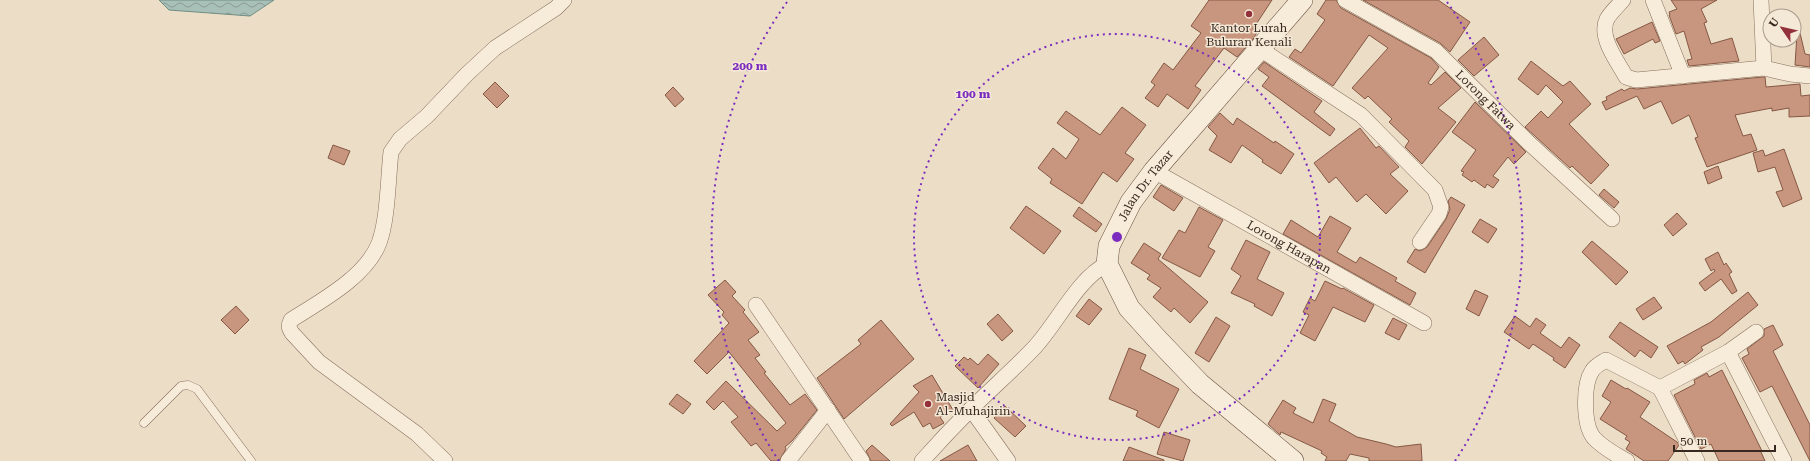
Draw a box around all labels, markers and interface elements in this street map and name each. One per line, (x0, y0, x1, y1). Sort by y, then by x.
north arrow (1762, 8, 1802, 48)
marker: Kantor Lurah Buluran Kenali (1244, 9, 1254, 19)
text: U (1766, 15, 1782, 30)
place label: Kantor Lurah Buluran Kenali (1206, 21, 1292, 49)
text: 200 m (733, 59, 768, 73)
street label: Lorong Fatwa (1453, 67, 1519, 133)
text: 100 m (956, 87, 991, 101)
street label: Jalan Dr. Tazar (1116, 147, 1176, 224)
street label: Lorong Harapan (1244, 218, 1334, 276)
centre of rings (1110, 230, 1124, 244)
place label: Masjid Al-Muhajirin (936, 390, 1011, 418)
marker: Masjid Al-Muhajirin (923, 399, 933, 409)
scale bar (1674, 427, 1775, 453)
text: 50 m (1680, 434, 1707, 448)

